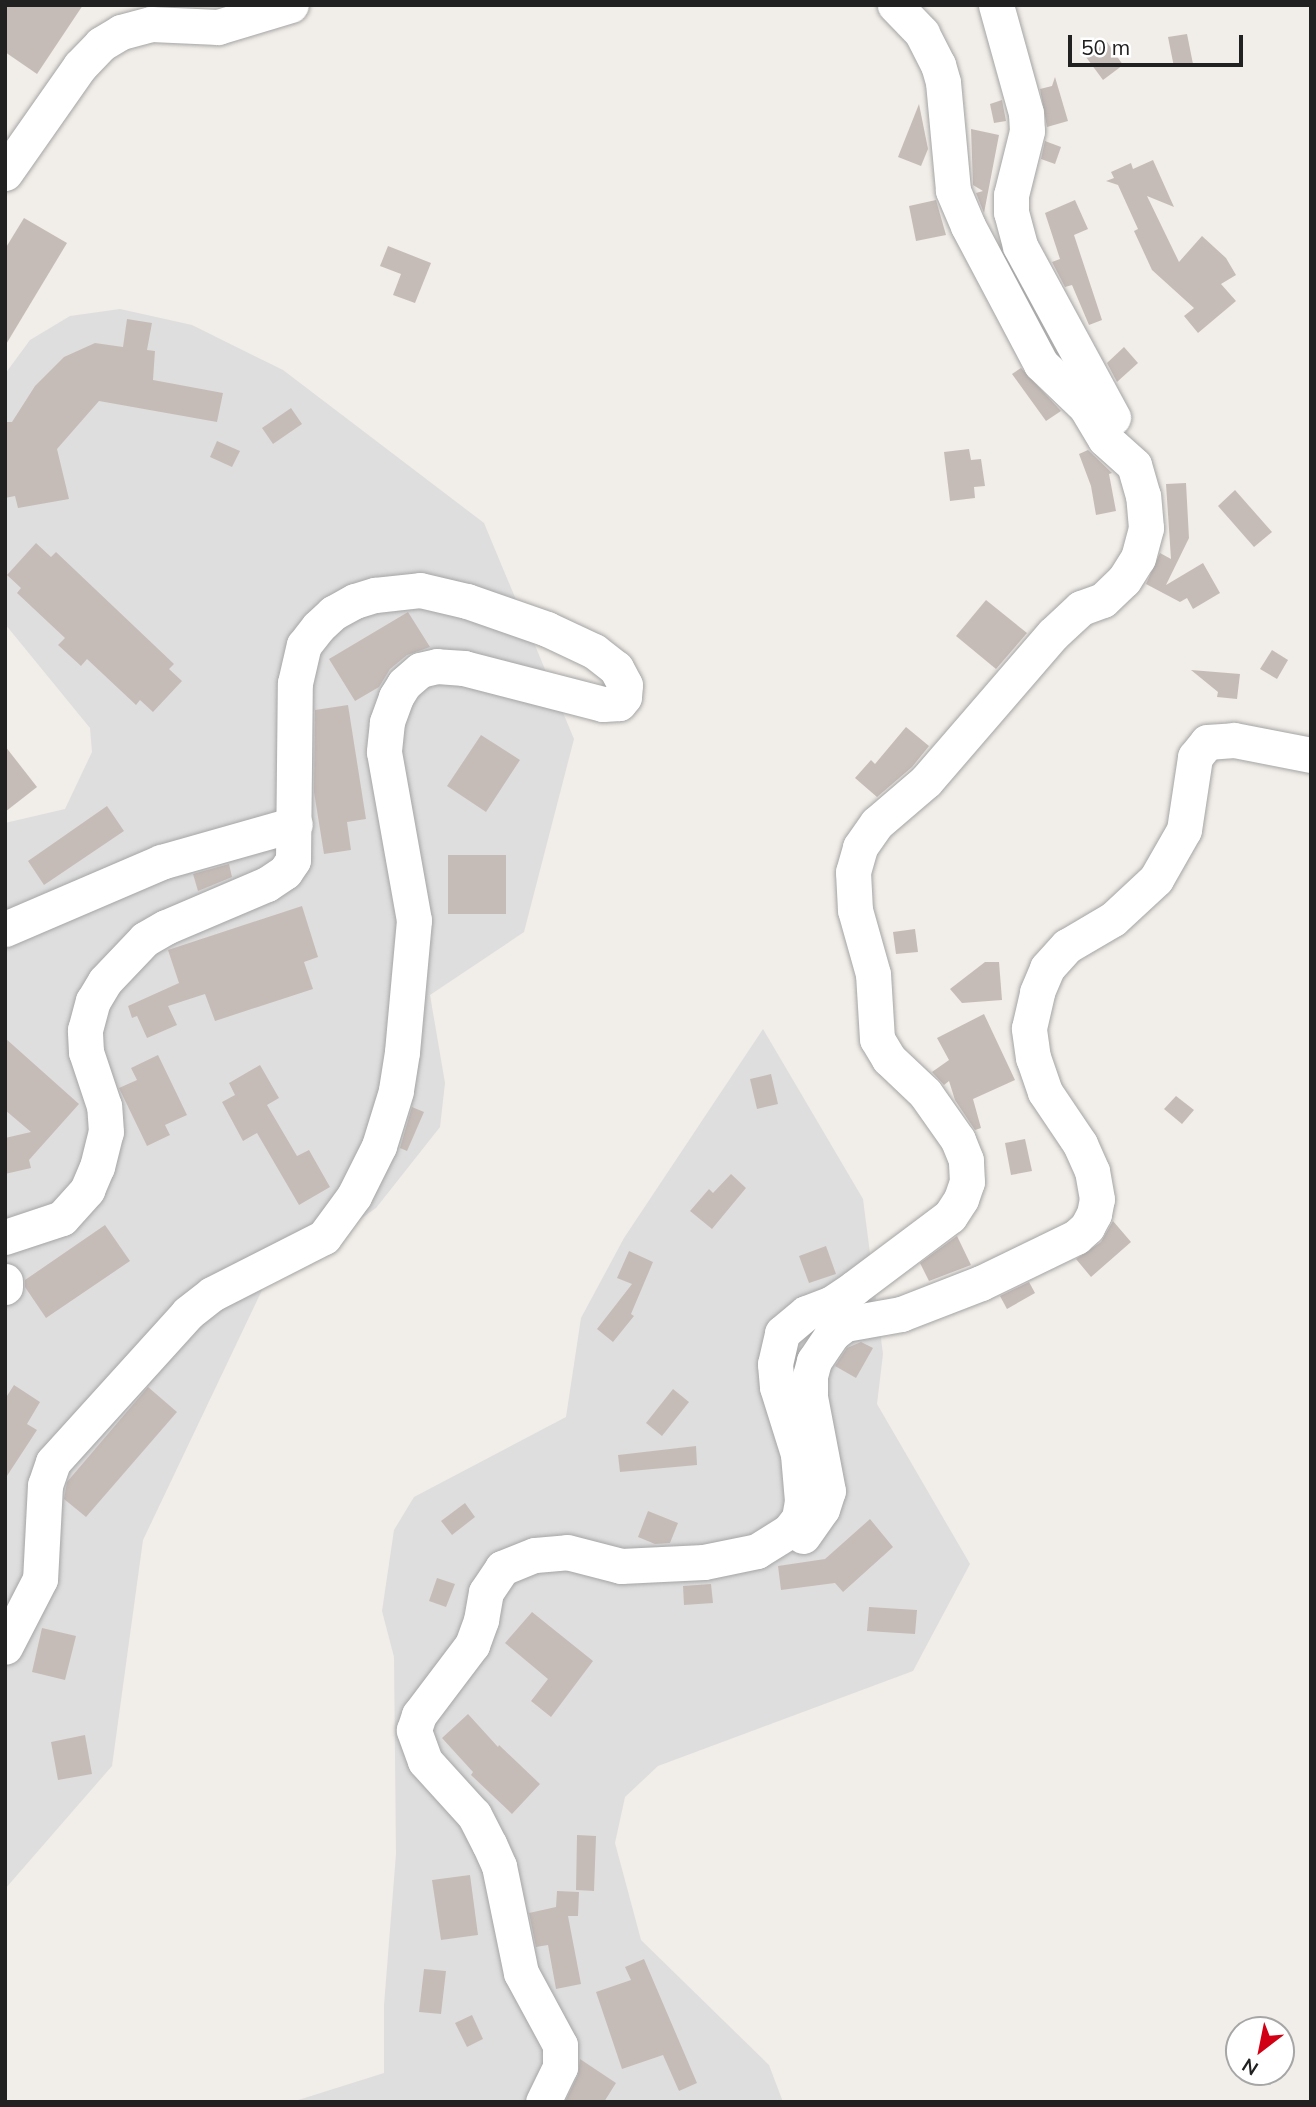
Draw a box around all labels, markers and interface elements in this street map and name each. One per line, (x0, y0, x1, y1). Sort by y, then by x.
scale bar (1071, 21, 1246, 65)
text: 50 m (1081, 34, 1130, 60)
north arrow (1225, 2016, 1295, 2086)
text: N (1237, 2053, 1262, 2081)

